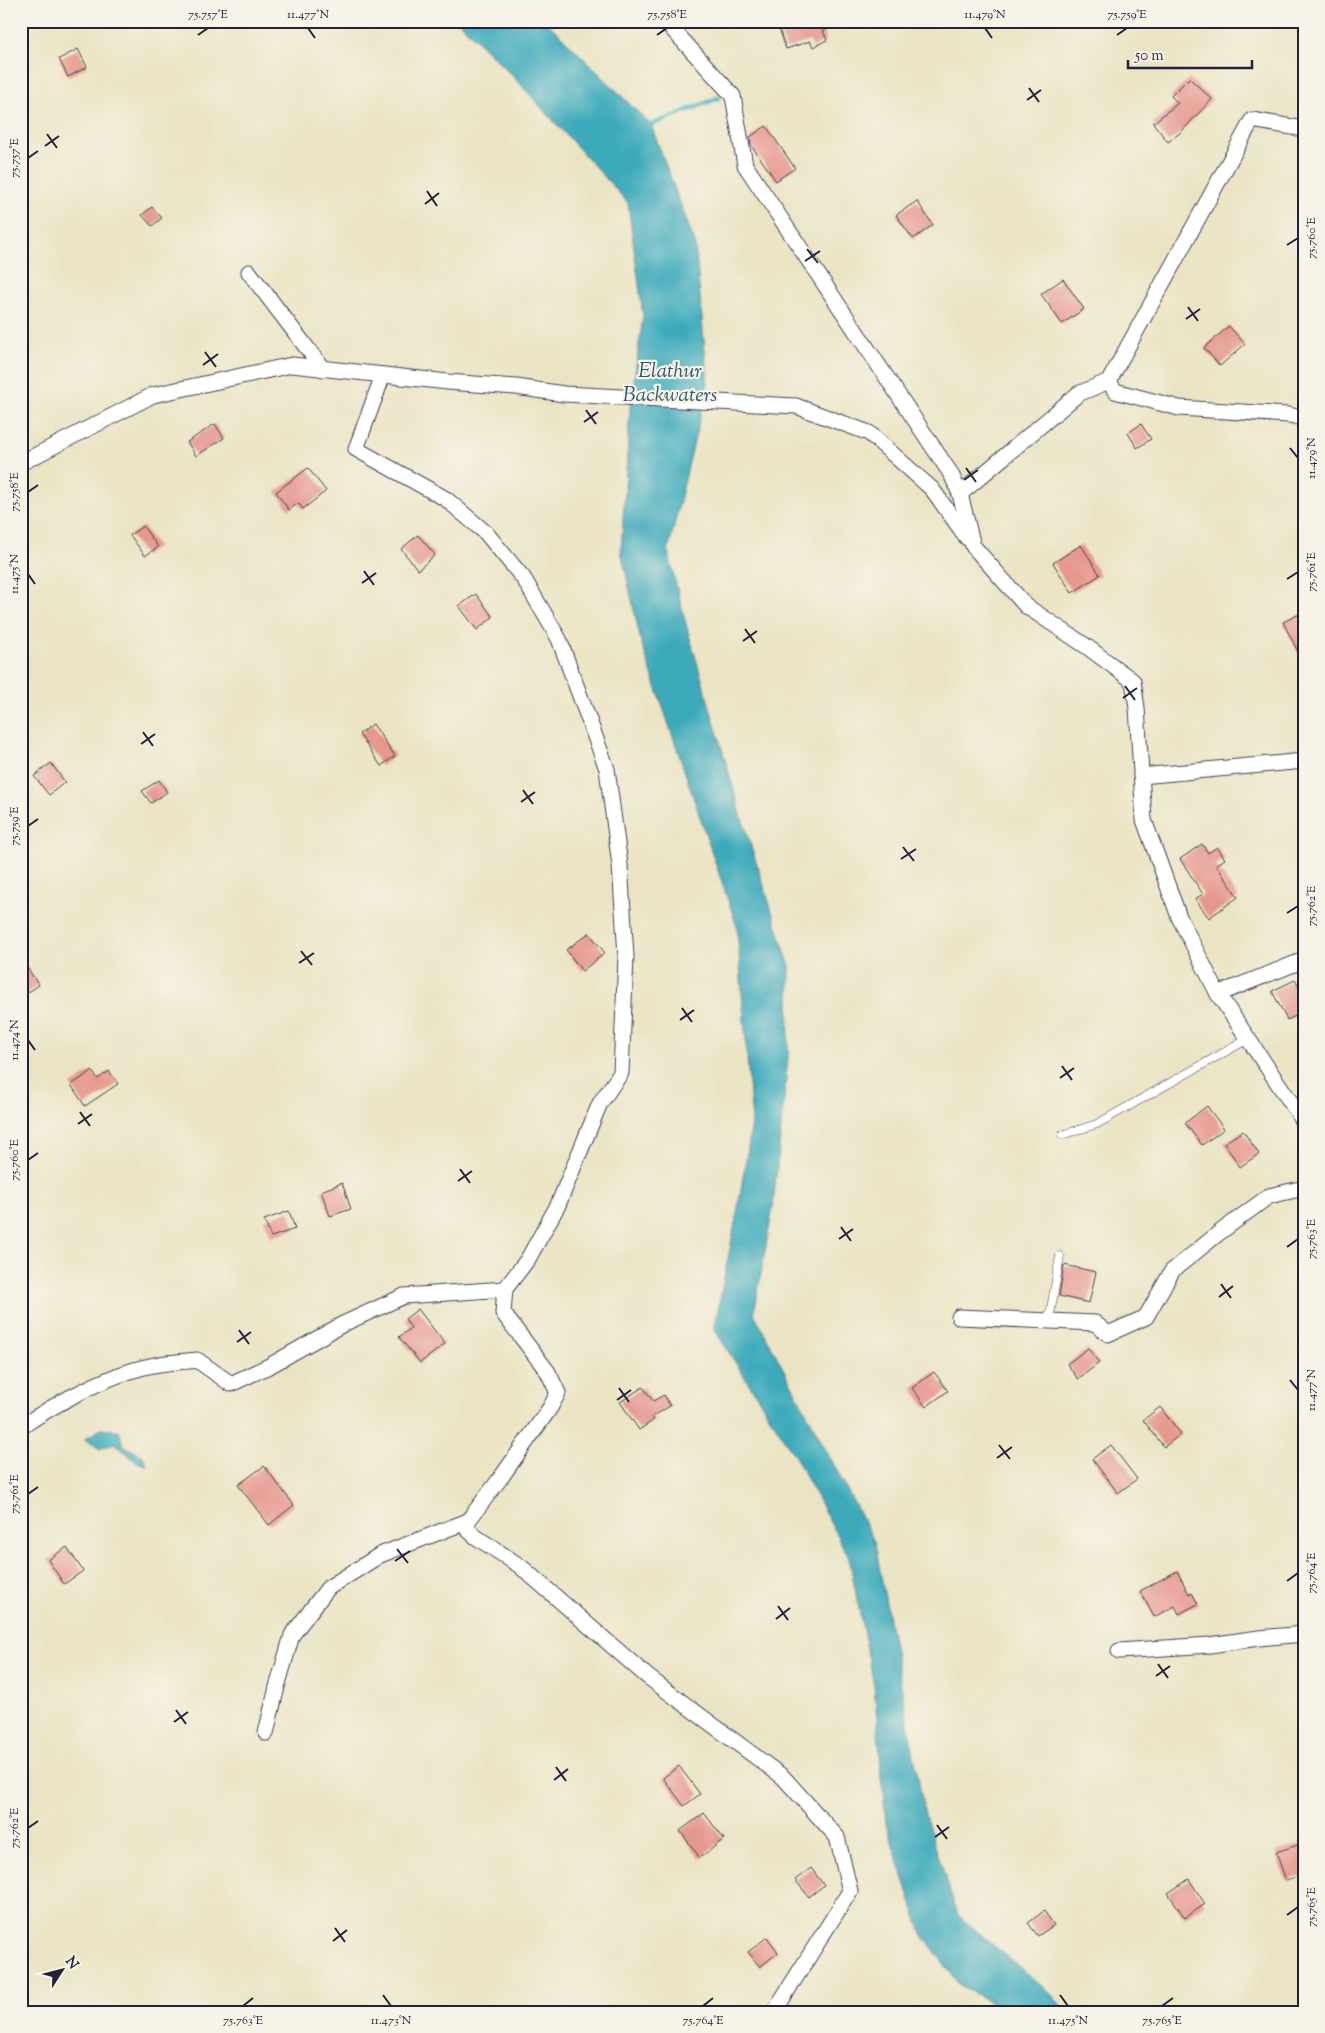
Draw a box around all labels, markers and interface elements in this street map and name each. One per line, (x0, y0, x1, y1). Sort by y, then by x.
text: 75.757°E (188, 6, 229, 24)
text: 11.477°N (287, 6, 329, 24)
text: 75.758°E (647, 6, 688, 24)
text: 11.479°N (964, 6, 1006, 24)
text: 75.759°E (1107, 6, 1147, 24)
scale bar (1128, 38, 1251, 70)
text: 50 m (1134, 46, 1164, 67)
text: 75.757°E (6, 137, 24, 178)
text: 75.760°E (1303, 216, 1321, 259)
water label: Elathur Backwaters (623, 357, 717, 411)
text: 11.479°N (1303, 437, 1321, 479)
text: 75.758°E (6, 471, 24, 512)
text: 75.761°E (1303, 552, 1321, 592)
text: 11.475°N (6, 554, 24, 594)
text: 75.759°E (6, 806, 24, 846)
text: 75.762°E (1303, 885, 1321, 926)
text: 11.474°N (6, 1019, 24, 1061)
text: 75.760°E (6, 1138, 24, 1181)
text: 75.763°E (1303, 1218, 1321, 1259)
text: 11.477°N (1303, 1369, 1321, 1411)
text: 75.761°E (6, 1474, 24, 1514)
text: 75.764°E (1303, 1552, 1321, 1594)
text: 75.762°E (6, 1807, 24, 1848)
text: 75.765°E (1303, 1886, 1321, 1927)
north arrow (38, 1946, 88, 1996)
text: N (60, 1953, 82, 1974)
text: 75.763°E (223, 2012, 264, 2030)
text: 11.473°N (371, 2012, 412, 2030)
text: 75.764°E (682, 2012, 724, 2030)
text: 11.475°N (1048, 2012, 1088, 2030)
text: 75.765°E (1142, 2012, 1183, 2030)

